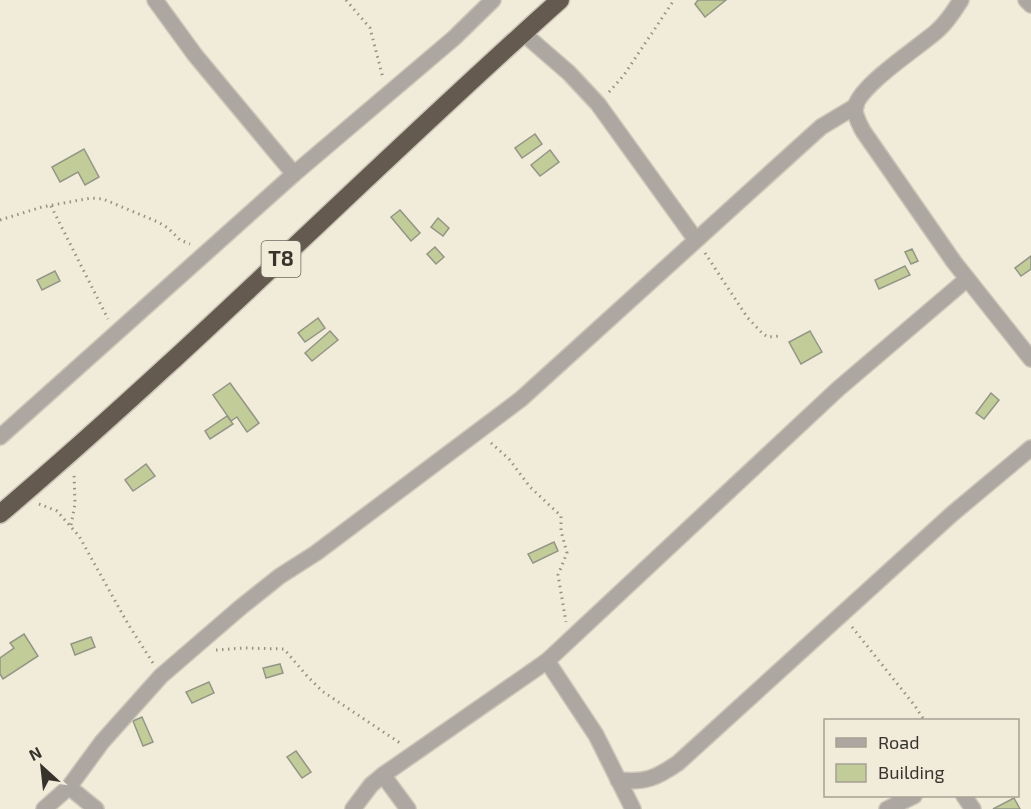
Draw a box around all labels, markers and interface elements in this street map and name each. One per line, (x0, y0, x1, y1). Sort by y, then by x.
road number: T8 (262, 241, 300, 277)
legend (824, 719, 1019, 797)
text: Road (878, 731, 919, 753)
north arrow (12, 737, 72, 797)
text: N (25, 742, 44, 764)
text: Building (878, 761, 945, 783)

